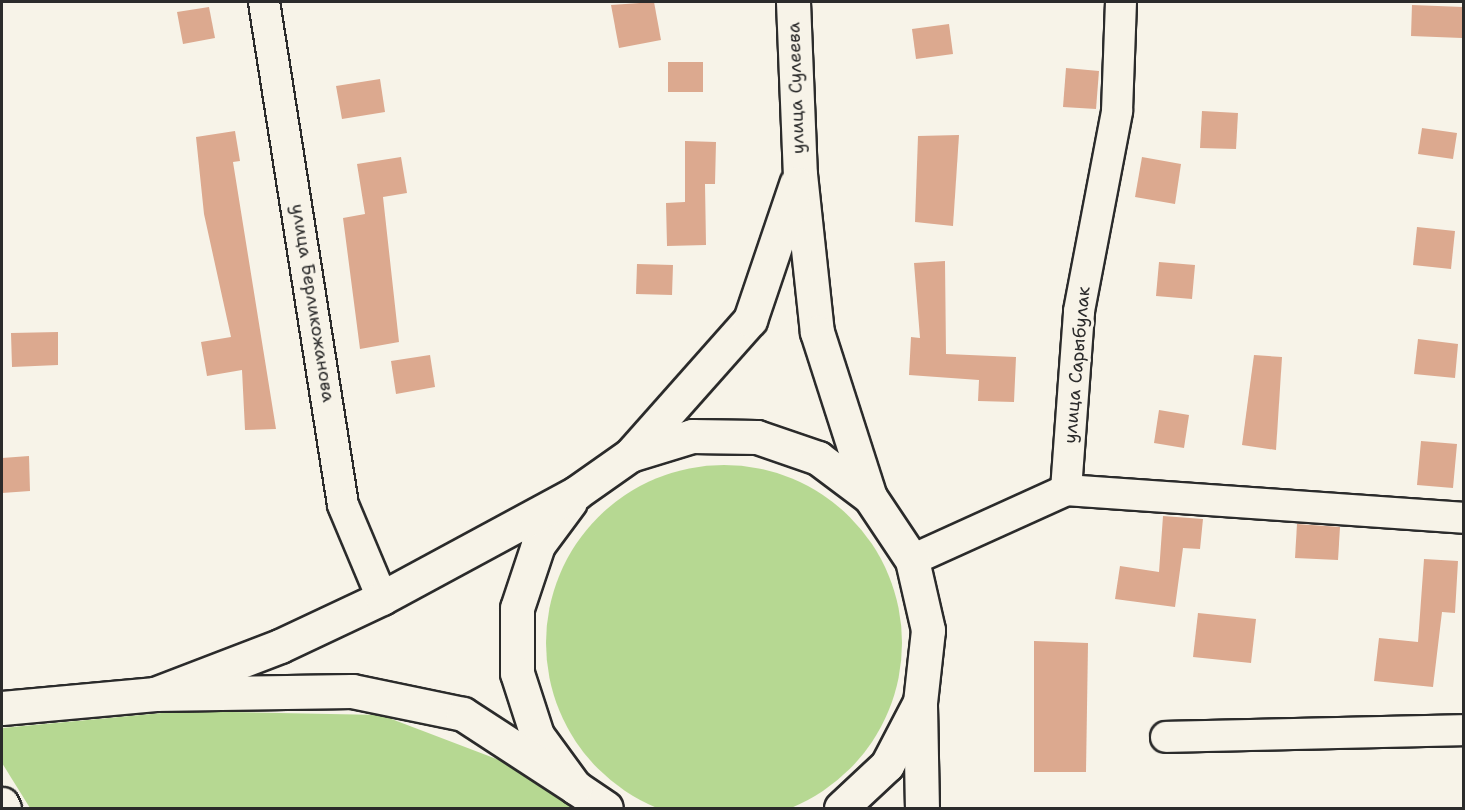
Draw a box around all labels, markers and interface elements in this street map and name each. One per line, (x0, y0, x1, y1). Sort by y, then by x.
street label: улица Сулеева (783, 22, 809, 154)
street label: улица Берликожанова (287, 202, 339, 404)
street label: улица Сарыбулак (1059, 286, 1095, 444)

